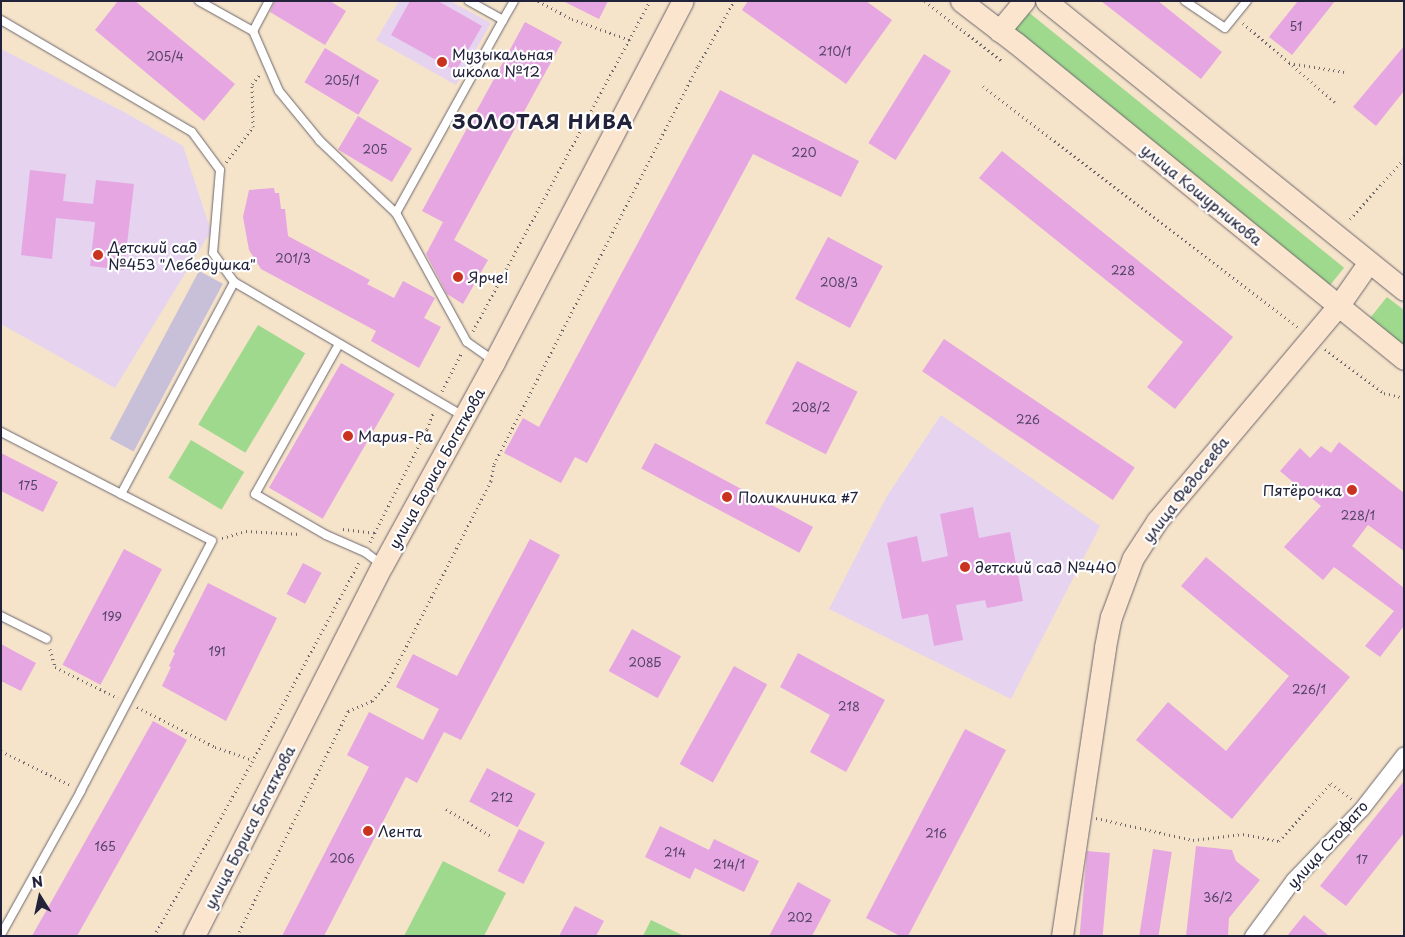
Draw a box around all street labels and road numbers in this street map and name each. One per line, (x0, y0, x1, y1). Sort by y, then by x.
street label: улица Кошурникова (1137, 139, 1267, 249)
street label: улица Бориса Богаткова (384, 383, 488, 553)
street label: улица Федосеева (1138, 432, 1232, 546)
street label: улица Бориса Богаткова (199, 741, 299, 913)
street label: улица Стофато (1283, 796, 1371, 892)

